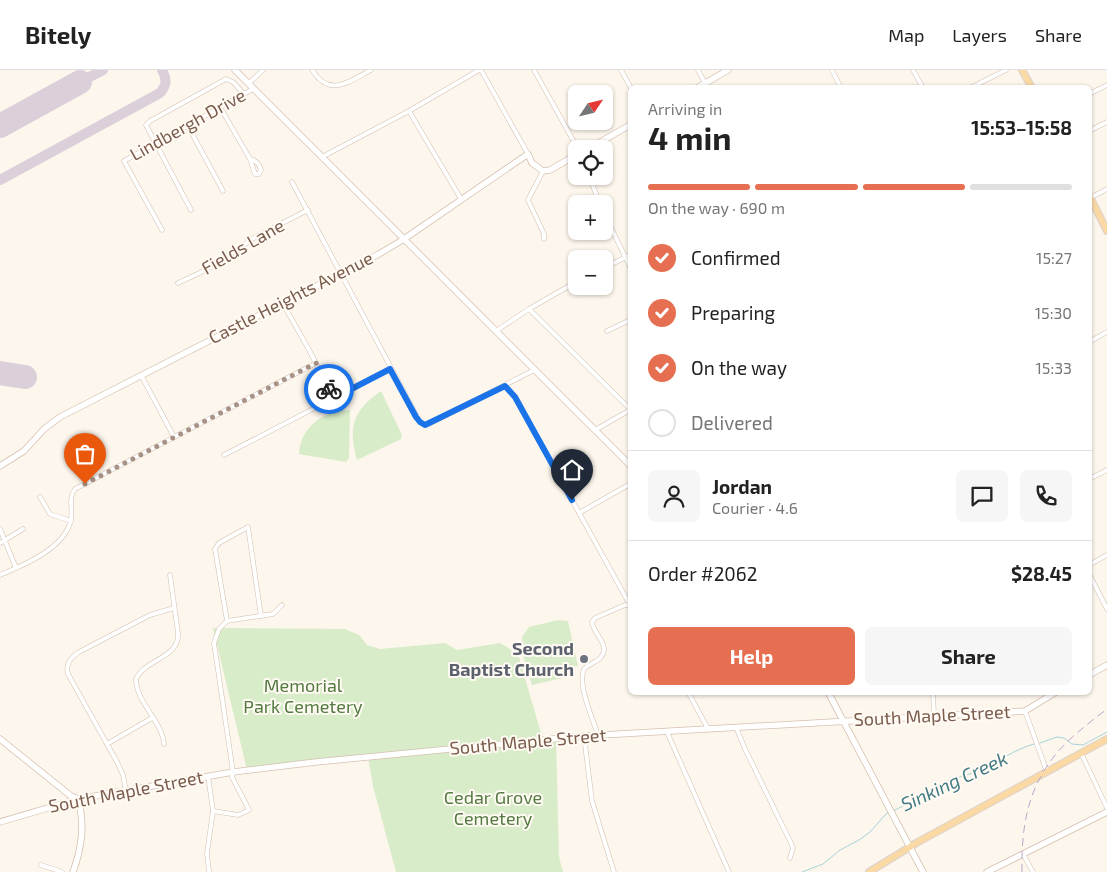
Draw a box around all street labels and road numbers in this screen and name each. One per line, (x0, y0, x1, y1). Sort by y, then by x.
street label: Lindbergh Drive (126, 83, 249, 165)
street label: Fields Lane (197, 214, 288, 279)
street label: Castle Heights Avenue (205, 246, 377, 348)
street label: South Maple Street (853, 700, 1011, 730)
street label: South Maple Street (449, 723, 607, 759)
street label: South Maple Street (47, 765, 205, 817)

